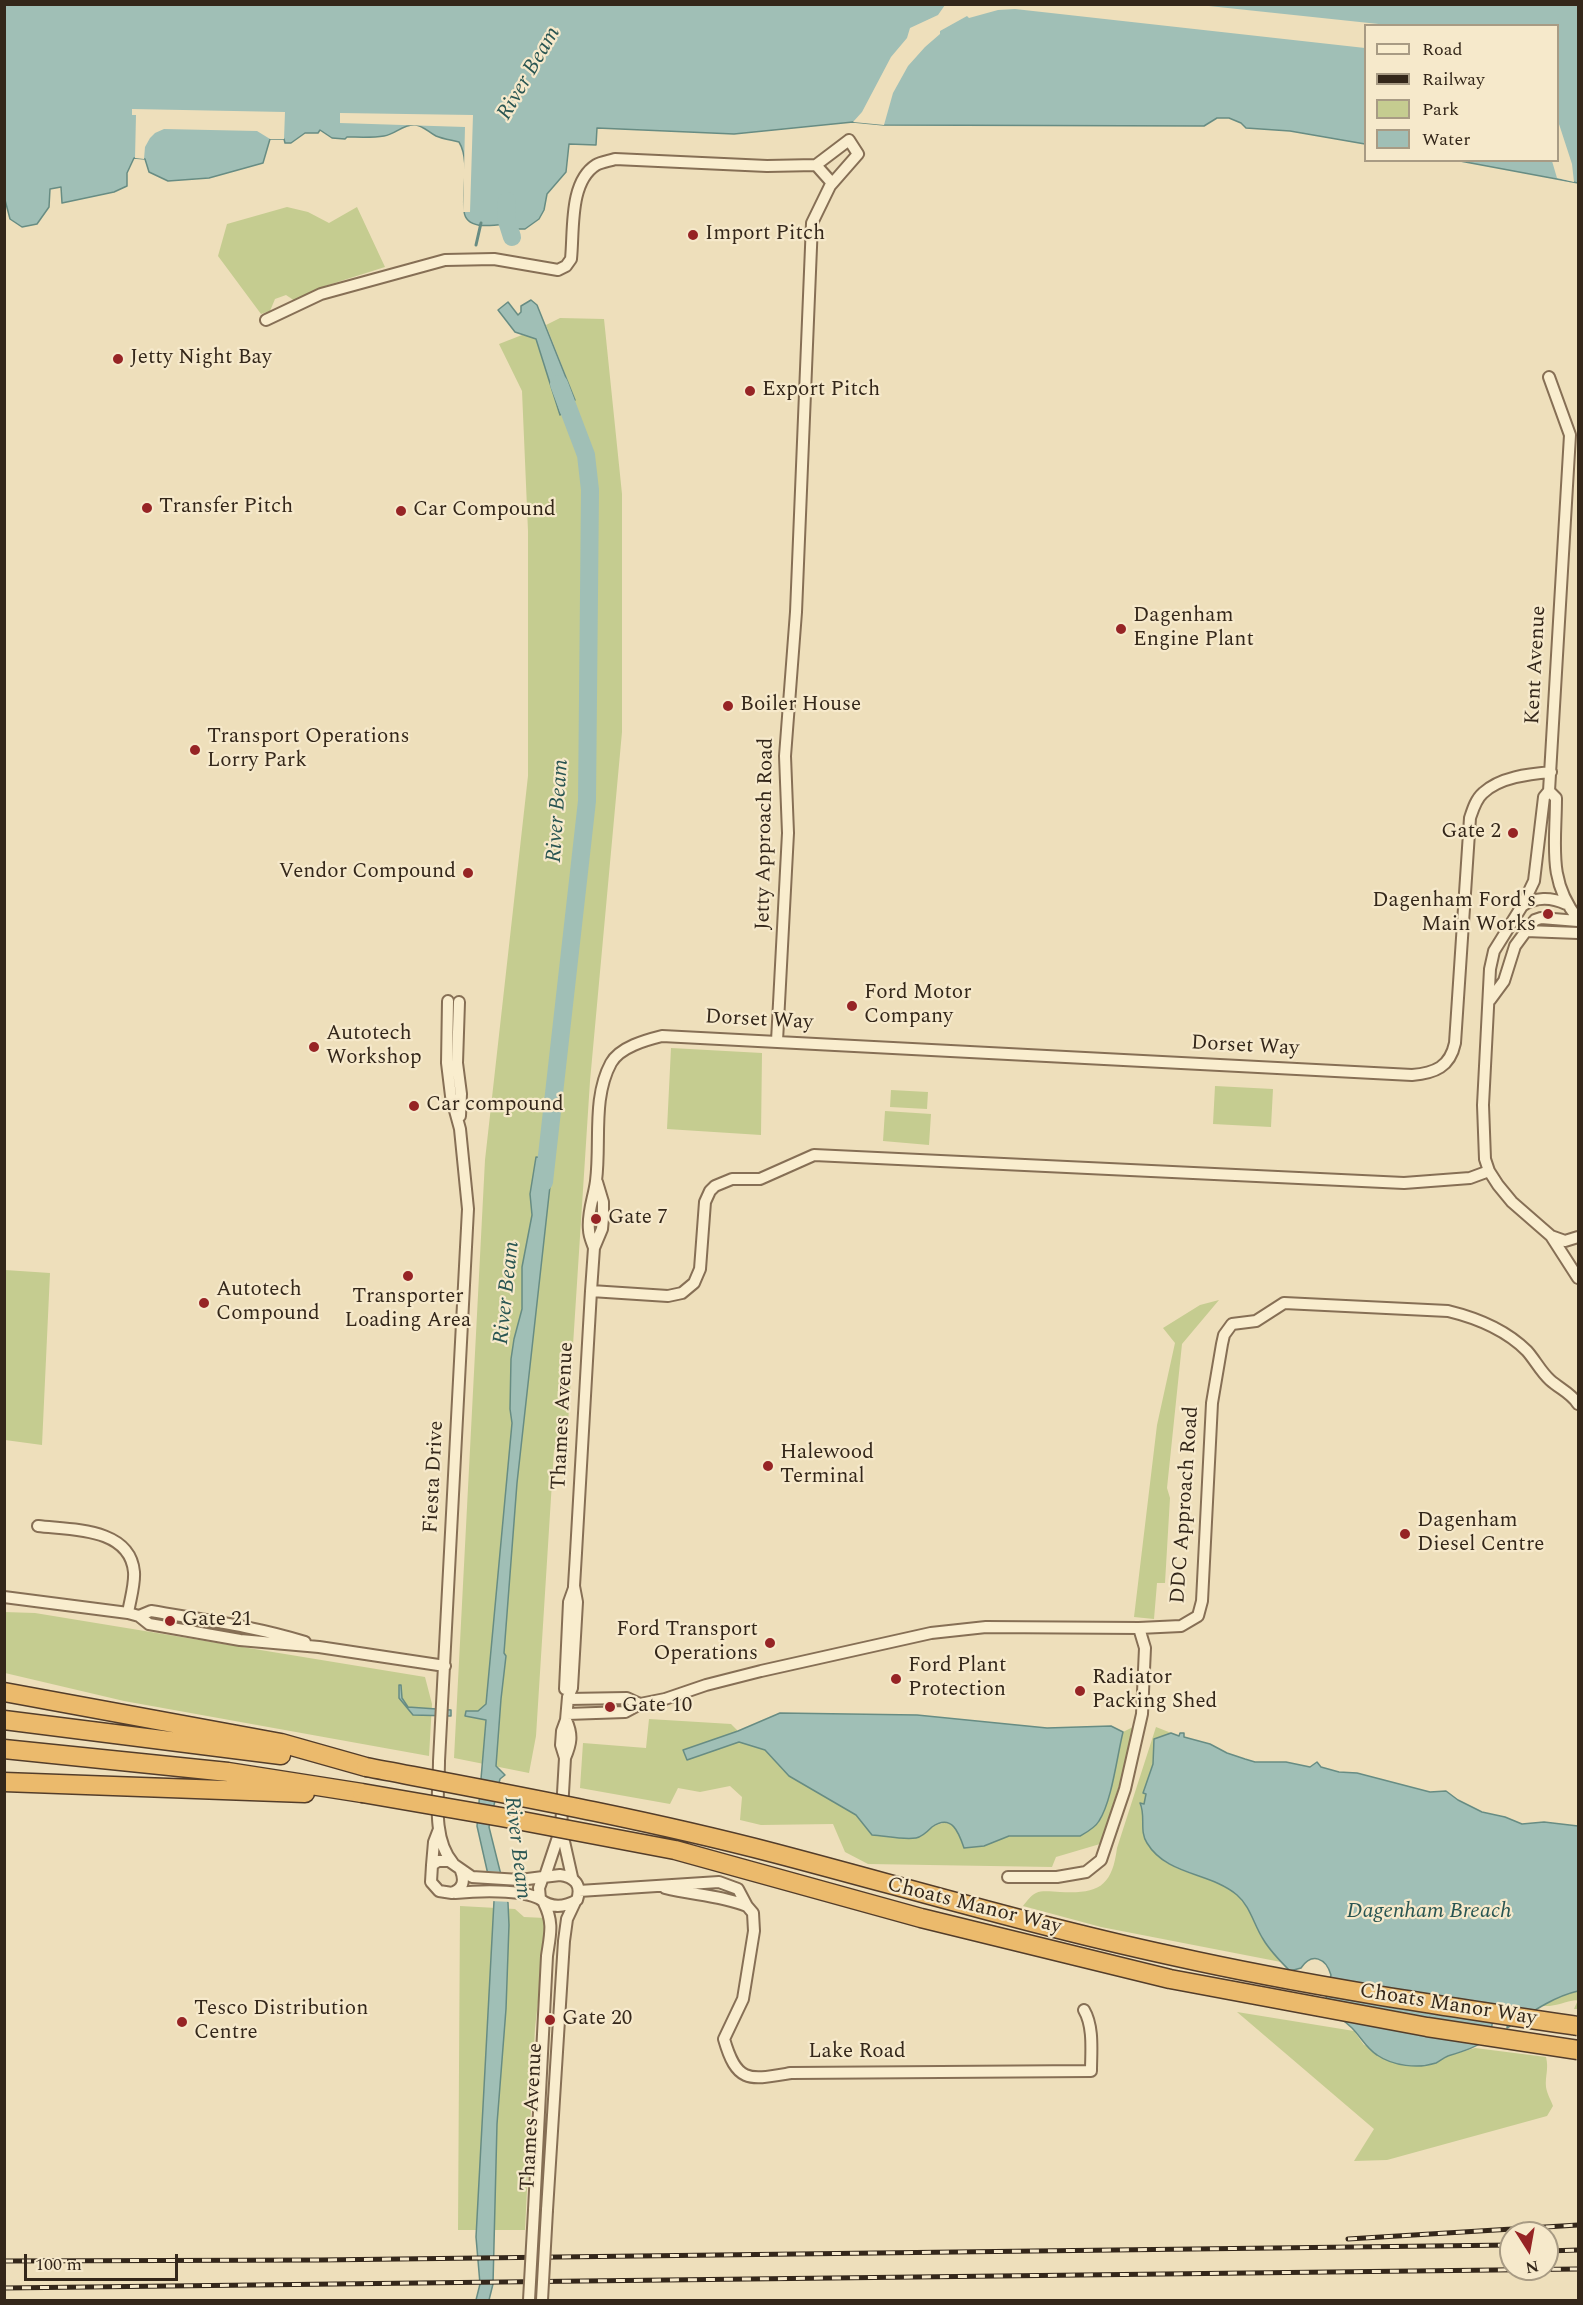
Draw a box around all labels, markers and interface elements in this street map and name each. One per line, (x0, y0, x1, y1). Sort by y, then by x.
water label: River Beam (493, 22, 567, 126)
legend (1364, 24, 1559, 162)
text: Road (1422, 36, 1463, 63)
text: Railway (1422, 66, 1485, 93)
text: Park (1422, 96, 1459, 123)
text: Water (1422, 126, 1470, 153)
place label: Import Pitch (705, 222, 825, 248)
marker: Import Pitch (686, 228, 700, 242)
place label: Jetty Night Bay (130, 346, 272, 372)
marker: Jetty Night Bay (111, 352, 125, 366)
place label: Export Pitch (762, 378, 880, 404)
marker: Export Pitch (743, 384, 757, 398)
place label: Transfer Pitch (159, 495, 293, 521)
place label: Car Compound (413, 498, 556, 524)
marker: Transfer Pitch (140, 501, 154, 515)
marker: Car Compound (394, 504, 408, 518)
place label: Dagenham Engine Plant (1133, 604, 1254, 654)
street label: Kent Avenue (1521, 605, 1553, 725)
marker: Dagenham Engine Plant (1114, 622, 1128, 636)
place label: Boiler House (740, 693, 861, 719)
marker: Boiler House (721, 699, 735, 713)
place label: Transport Operations Lorry Park (207, 725, 410, 775)
street label: Jetty Approach Road (752, 737, 780, 931)
marker: Transport Operations Lorry Park (188, 743, 202, 757)
water label: River Beam (542, 758, 576, 864)
place label: Gate 2 (1441, 820, 1501, 846)
marker: Gate 2 (1506, 826, 1520, 840)
place label: Vendor Compound (279, 860, 456, 886)
marker: Vendor Compound (461, 866, 475, 880)
place label: Dagenham Ford's Main Works (1372, 889, 1536, 939)
marker: Dagenham Ford's Main Works (1541, 907, 1555, 921)
place label: Ford Motor Company (864, 981, 972, 1031)
marker: Ford Motor Company (845, 999, 859, 1013)
street label: Dorset Way (704, 1006, 814, 1036)
place label: Autotech Workshop (326, 1022, 422, 1072)
street label: Dorset Way (1190, 1032, 1300, 1062)
marker: Autotech Workshop (307, 1040, 321, 1054)
place label: Car compound (426, 1093, 564, 1119)
marker: Car compound (407, 1099, 421, 1113)
place label: Gate 7 (608, 1206, 668, 1232)
marker: Gate 7 (589, 1212, 603, 1226)
water label: River Beam (489, 1240, 527, 1346)
marker: Transporter Loading Area (401, 1269, 415, 1283)
place label: Autotech Compound (216, 1278, 320, 1328)
place label: Transporter Loading Area (345, 1285, 471, 1335)
marker: Autotech Compound (197, 1296, 211, 1310)
street label: Thames Avenue (548, 1341, 580, 1491)
street label: DDC Approach Road (1167, 1405, 1205, 1605)
street label: Fiesta Drive (419, 1420, 451, 1534)
place label: Halewood Terminal (780, 1441, 874, 1491)
marker: Halewood Terminal (761, 1459, 775, 1473)
place label: Dagenham Diesel Centre (1417, 1509, 1544, 1559)
marker: Dagenham Diesel Centre (1398, 1527, 1412, 1541)
place label: Gate 21 (182, 1608, 252, 1634)
marker: Gate 21 (163, 1614, 177, 1628)
place label: Ford Transport Operations (616, 1618, 758, 1668)
marker: Ford Transport Operations (763, 1636, 777, 1650)
place label: Ford Plant Protection (908, 1654, 1006, 1704)
place label: Radiator Packing Shed (1092, 1666, 1217, 1716)
marker: Ford Plant Protection (889, 1672, 903, 1686)
marker: Radiator Packing Shed (1073, 1684, 1087, 1698)
place label: Gate 10 (622, 1694, 692, 1720)
marker: Gate 10 (603, 1700, 617, 1714)
water label: River Beam (497, 1795, 535, 1901)
street label: Choats Manor Way (884, 1873, 1064, 1941)
water label: Dagenham Breach (1346, 1900, 1512, 1926)
street label: Choats Manor Way (1358, 1980, 1538, 2032)
place label: Tesco Distribution Centre (194, 1997, 368, 2047)
place label: Gate 20 (562, 2007, 632, 2033)
marker: Gate 20 (543, 2013, 557, 2027)
marker: Tesco Distribution Centre (175, 2015, 189, 2029)
street label: Lake Road (808, 2040, 906, 2066)
street label: Thames Avenue (517, 2042, 549, 2192)
north arrow (1499, 2221, 1559, 2281)
scale bar (27, 2242, 182, 2280)
text: 100 m (35, 2251, 82, 2278)
text: N (1523, 2254, 1541, 2280)

